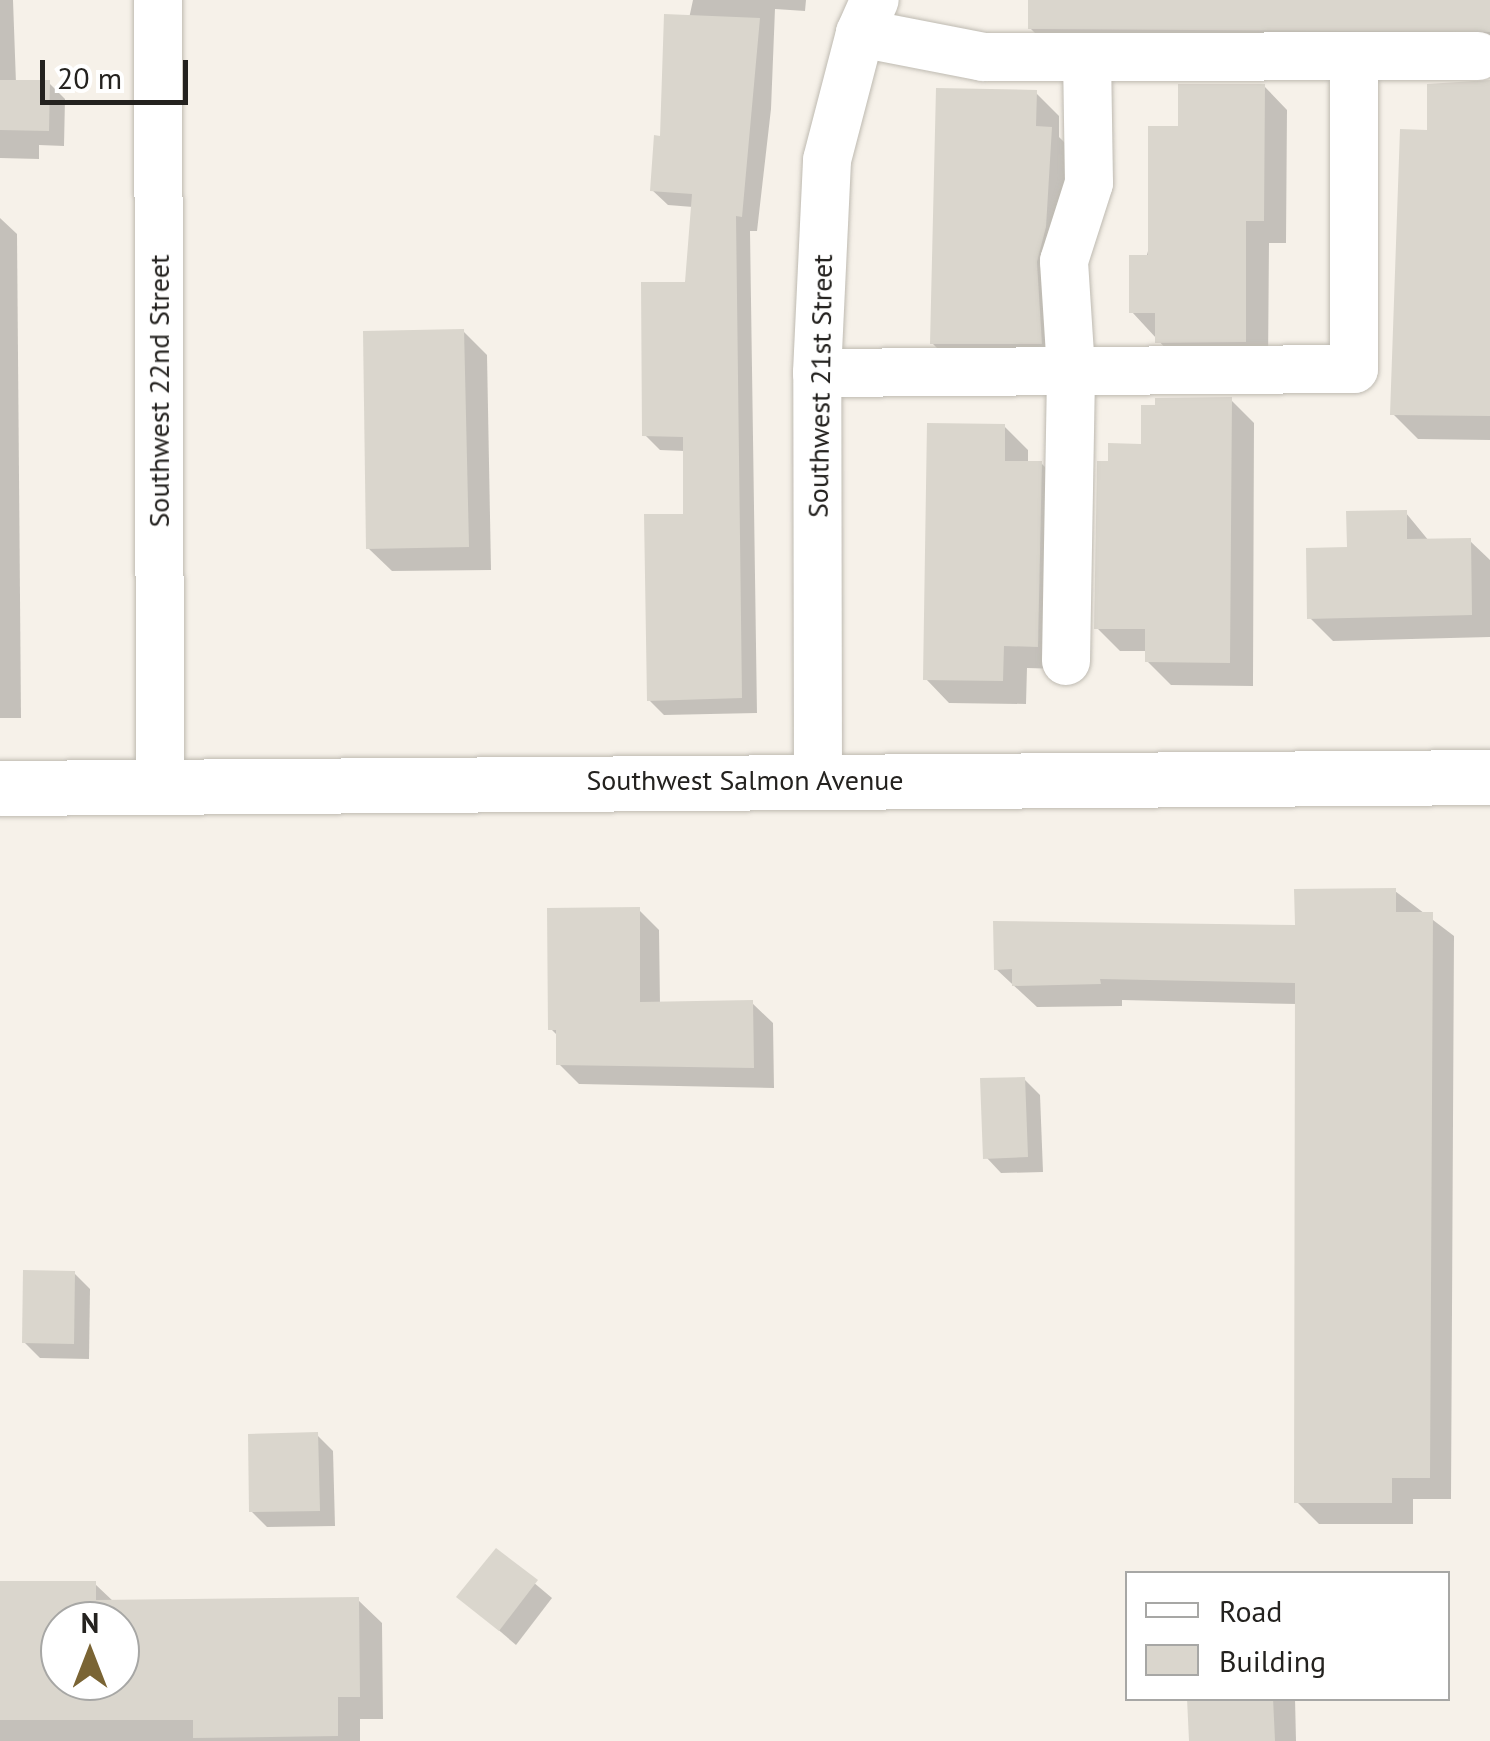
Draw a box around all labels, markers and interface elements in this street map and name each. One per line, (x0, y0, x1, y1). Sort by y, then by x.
scale bar (45, 40, 192, 102)
text: 20 m (57, 58, 122, 97)
street label: Southwest 21st Street (801, 254, 839, 518)
street label: Southwest 22nd Street (142, 255, 176, 527)
street label: Southwest Salmon Avenue (586, 763, 904, 797)
legend (1125, 1571, 1450, 1701)
text: Road (1219, 1591, 1283, 1630)
north arrow (40, 1601, 140, 1701)
text: N (81, 1604, 99, 1641)
text: Building (1219, 1641, 1326, 1680)

